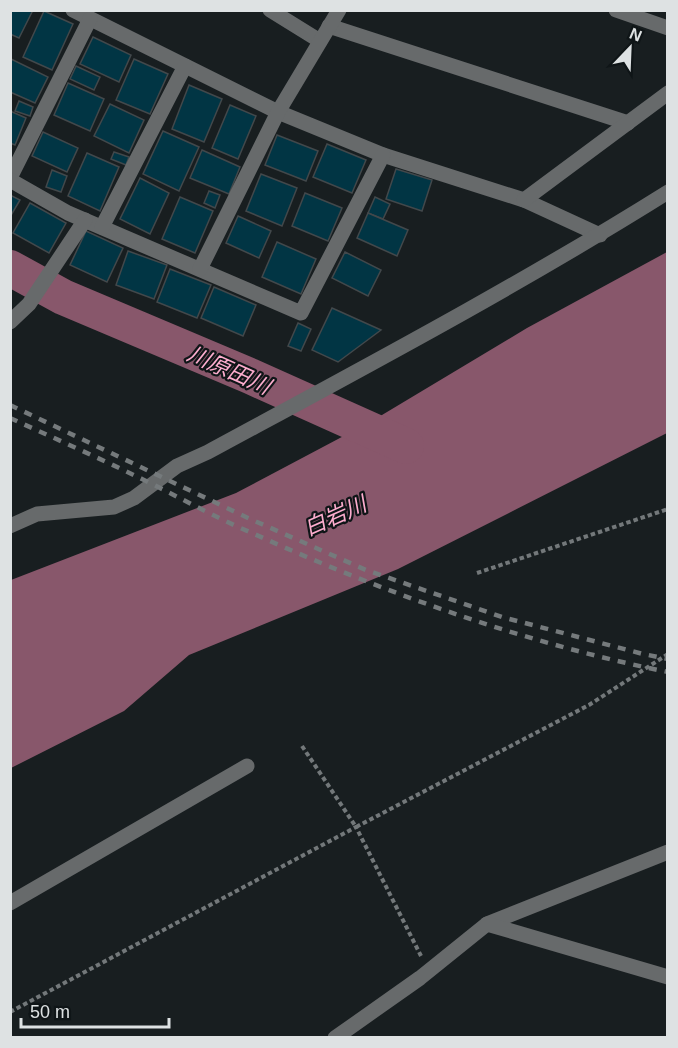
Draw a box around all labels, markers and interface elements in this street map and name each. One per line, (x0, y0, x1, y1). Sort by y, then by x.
north arrow (600, 18, 660, 78)
text: N (627, 25, 644, 45)
water label: 川原田川 (184, 341, 276, 400)
water label: 白岩川 (300, 490, 372, 541)
scale bar (21, 991, 170, 1029)
text: 50 m (30, 1002, 70, 1022)

